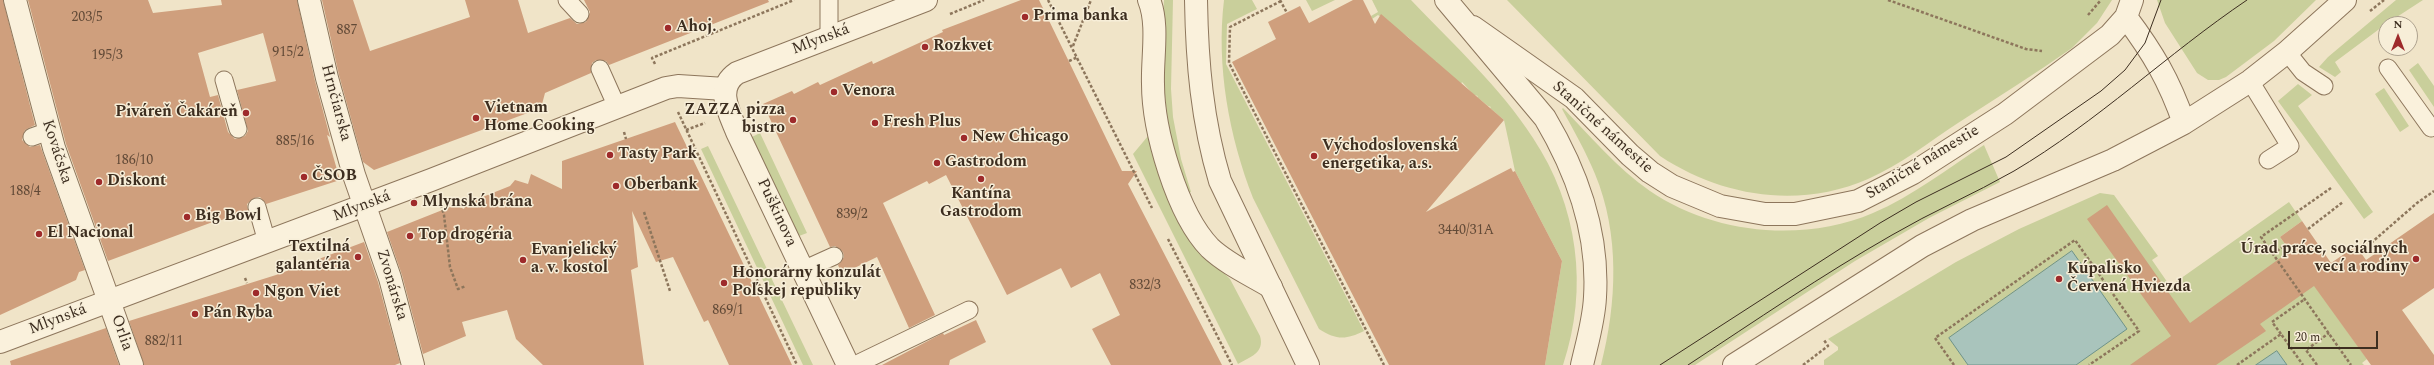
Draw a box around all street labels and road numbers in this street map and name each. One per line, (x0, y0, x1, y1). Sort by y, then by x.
street label: Mlynská (789, 20, 853, 60)
street label: Hrnčiarska (316, 62, 354, 144)
street label: Staničné námestie (1548, 78, 1656, 178)
street label: Kováčska (37, 117, 75, 187)
street label: Staničné námestie (1863, 122, 1983, 204)
street label: Puškinova (752, 176, 800, 250)
street label: Mlynská (330, 187, 394, 227)
street label: Zvonárska (371, 247, 411, 323)
street label: Mlynská (26, 300, 90, 340)
street label: Orlia (106, 312, 136, 354)

